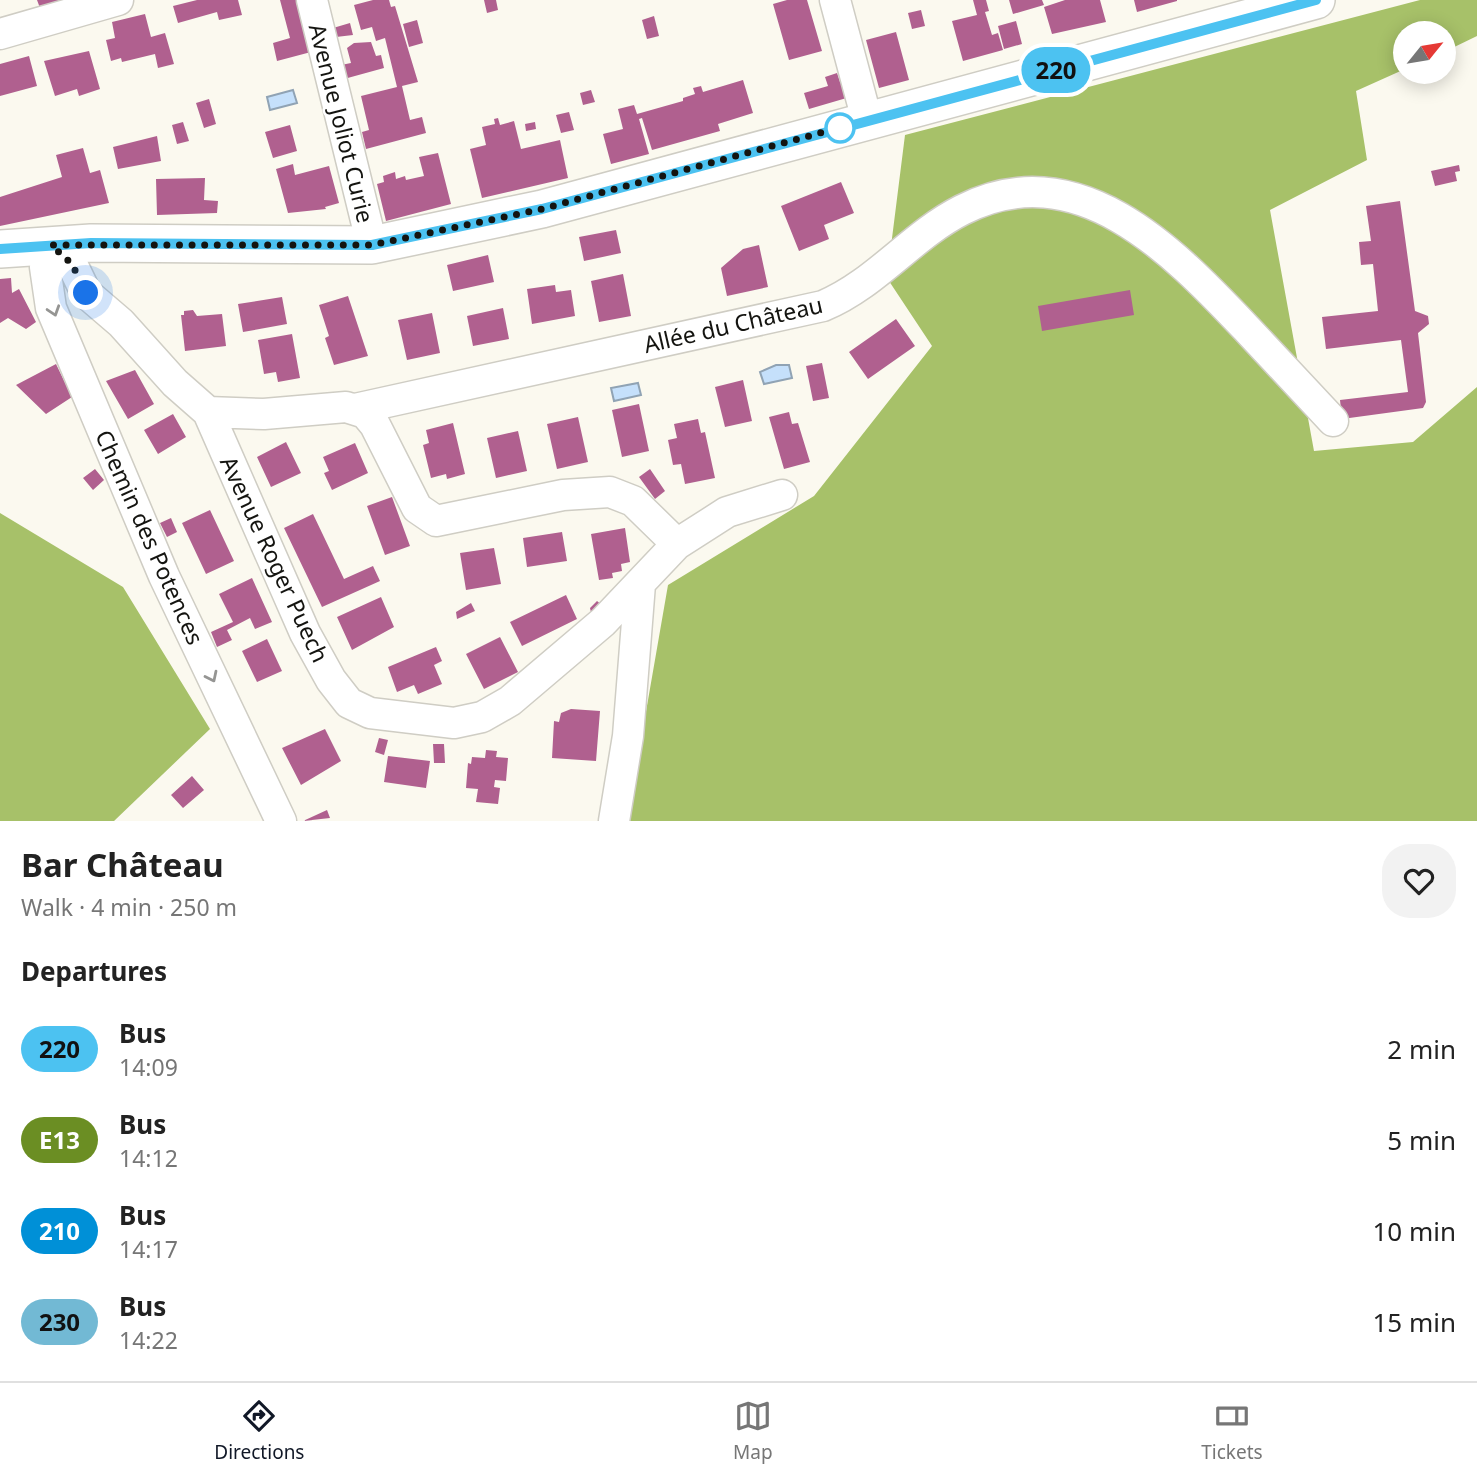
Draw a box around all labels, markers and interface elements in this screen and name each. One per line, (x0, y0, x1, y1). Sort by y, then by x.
street label: Avenue Joliot Curie (302, 20, 382, 226)
north arrow (1393, 21, 1456, 84)
map controls (1393, 21, 1456, 84)
line badge: 220 (1016, 47, 1096, 93)
text: 220 (1035, 53, 1077, 86)
unlabelled marker (825, 113, 855, 143)
your location (68, 275, 103, 310)
street label: Allée du Château (640, 288, 826, 360)
one-way arrow (45, 305, 60, 317)
street label: Chemin des Potences (88, 425, 212, 649)
street label: Avenue Roger Puech (213, 451, 337, 667)
one-way arrow (204, 670, 218, 682)
text: Bar Château (21, 842, 224, 887)
button: heart (1382, 844, 1456, 918)
text: Walk · 4 min · 250 m (21, 891, 237, 923)
text: Departures (21, 953, 167, 989)
text: Bus (119, 1015, 166, 1051)
text: 2 min (1387, 1031, 1456, 1067)
text: 220 (39, 1032, 80, 1065)
text: 14:09 (119, 1051, 178, 1083)
text: Bus (119, 1106, 166, 1142)
text: 5 min (1387, 1122, 1456, 1158)
text: E13 (39, 1123, 80, 1156)
text: 14:12 (119, 1142, 178, 1174)
text: Bus (119, 1197, 166, 1233)
text: 10 min (1372, 1213, 1456, 1249)
text: 210 (39, 1214, 80, 1247)
text: 14:17 (119, 1233, 178, 1265)
text: Bus (119, 1288, 166, 1324)
text: 15 min (1372, 1304, 1456, 1340)
text: 230 (39, 1305, 80, 1338)
text: 14:22 (119, 1324, 178, 1356)
tab: Directions (214, 1397, 304, 1465)
tab: Map (733, 1397, 773, 1465)
tab: Tickets (1201, 1397, 1263, 1465)

